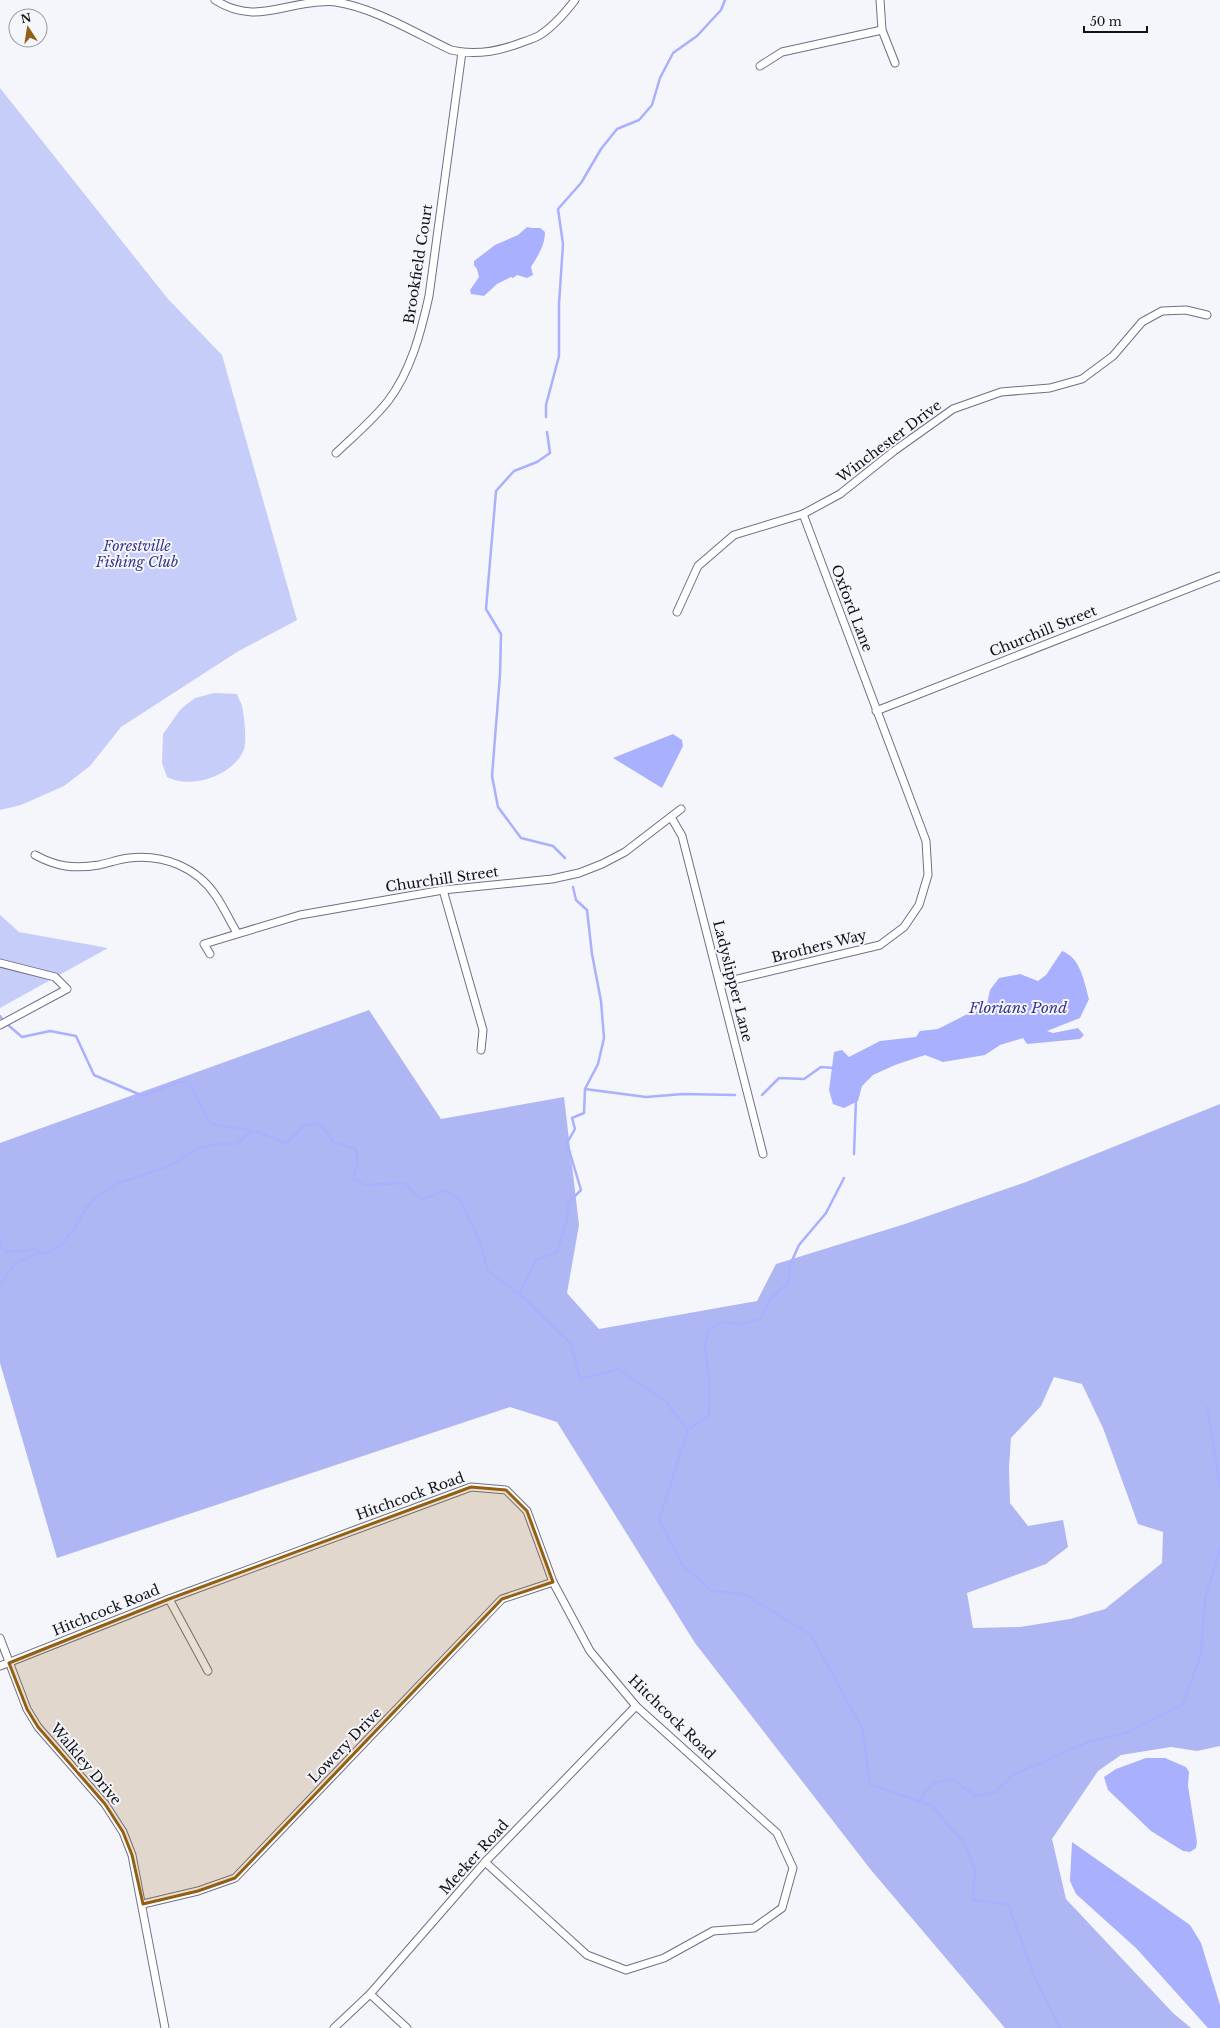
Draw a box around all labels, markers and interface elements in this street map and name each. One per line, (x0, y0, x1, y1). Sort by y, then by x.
north arrow (8, 8, 48, 48)
scale bar (1084, 8, 1147, 34)
text: N (19, 10, 33, 26)
text: 50 m (1090, 14, 1122, 29)
street label: Brookfield Court (400, 202, 436, 325)
street label: Winchester Drive (832, 396, 945, 487)
park label: Forestville Fishing Club (95, 537, 178, 571)
street label: Oxford Lane (827, 562, 877, 654)
street label: Churchill Street (987, 601, 1100, 661)
street label: Churchill Street (384, 862, 500, 896)
street label: Ladyslipper Lane (709, 918, 757, 1044)
street label: Brothers Way (770, 925, 869, 967)
water label: Florians Pond (968, 998, 1067, 1017)
street label: Hitchcock Road (353, 1468, 467, 1524)
street label: Hitchcock Road (50, 1580, 163, 1640)
street label: Hitchcock Road (625, 1671, 720, 1763)
street label: Lowery Drive (304, 1704, 386, 1786)
street label: Walkley Drive (46, 1719, 125, 1809)
street label: Meeker Road (436, 1815, 513, 1898)

